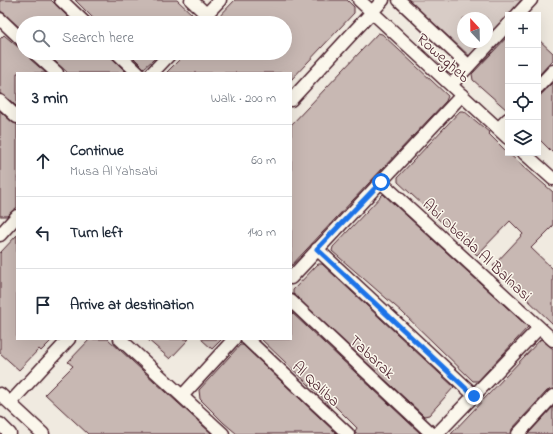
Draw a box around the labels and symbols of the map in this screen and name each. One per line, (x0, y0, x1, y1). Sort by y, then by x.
north arrow (457, 12, 493, 48)
street label: Rowegheb (411, 28, 475, 89)
route start (372, 173, 390, 191)
street label: Abi Obeida Al Balnasi (417, 193, 537, 308)
street label: Tabarak (343, 330, 401, 386)
street label: Al Qaliba (286, 356, 345, 413)
route end (465, 387, 483, 405)

